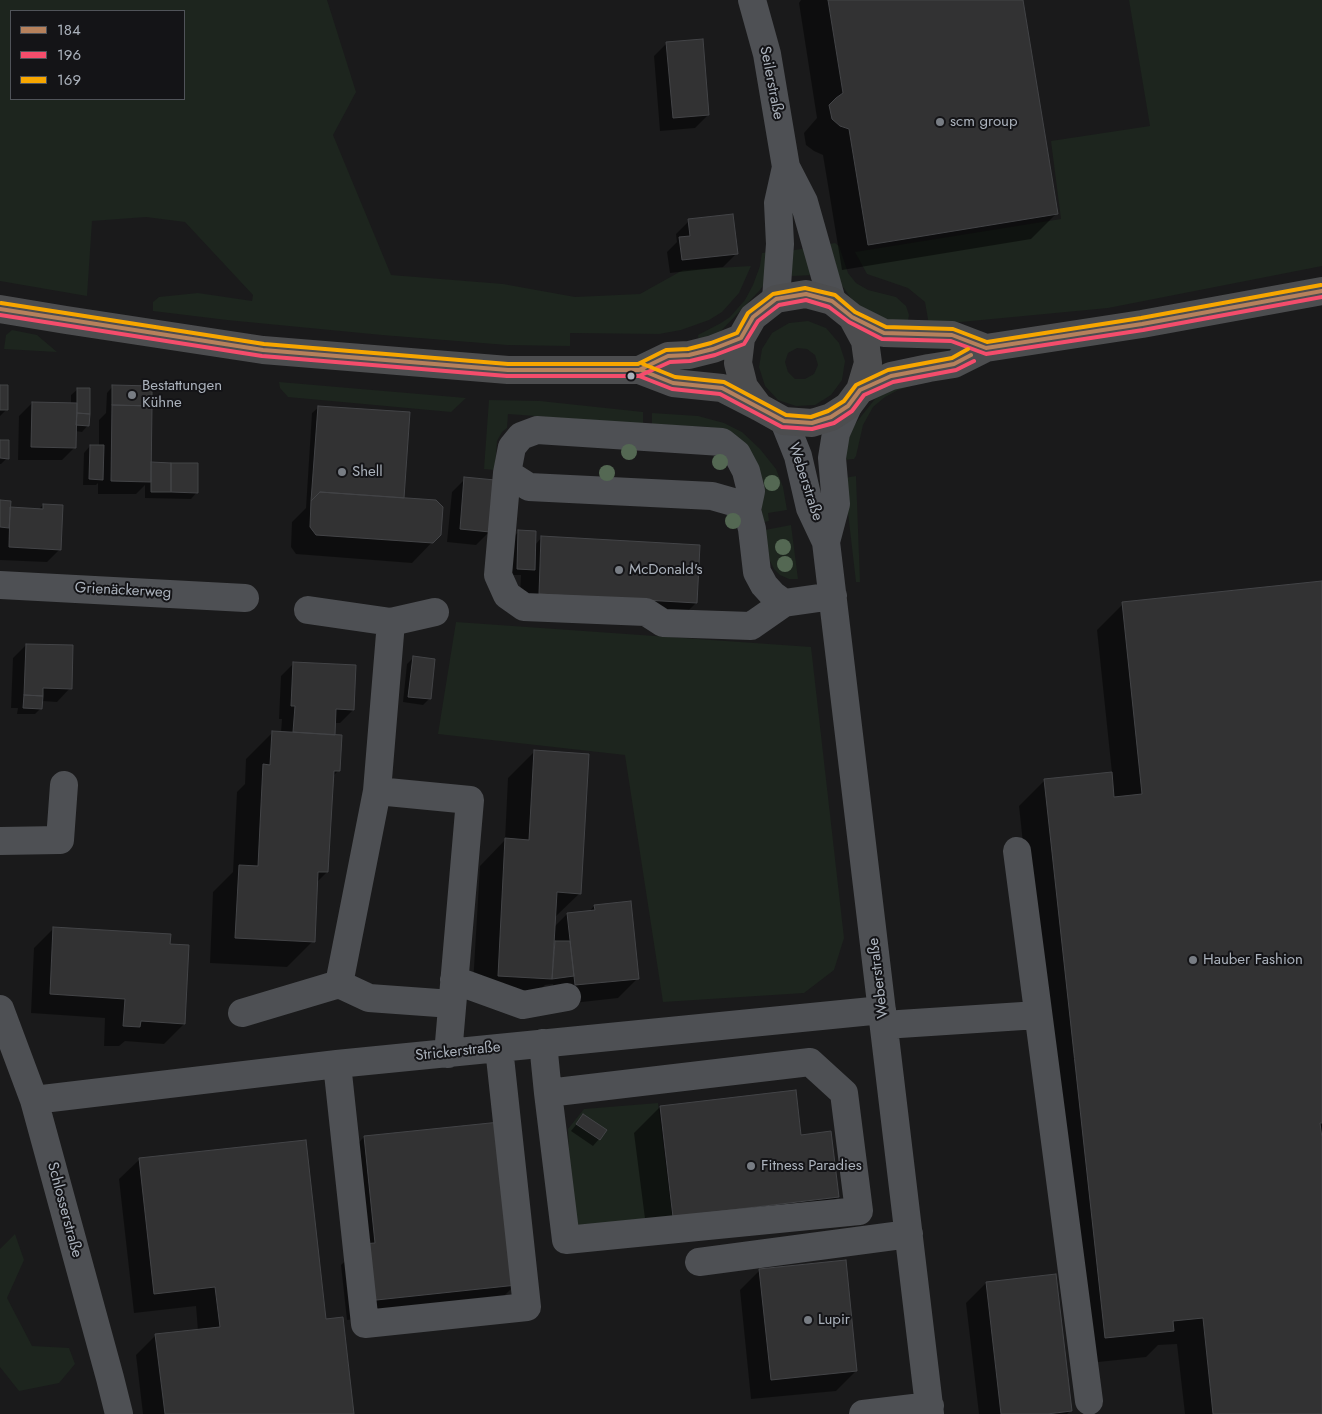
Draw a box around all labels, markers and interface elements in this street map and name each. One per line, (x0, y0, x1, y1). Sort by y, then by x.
legend (10, 10, 185, 100)
text: 184 (57, 19, 81, 41)
text: 196 (57, 44, 81, 66)
street label: Seilerstraße (755, 45, 787, 121)
text: 169 (57, 69, 81, 91)
place label: scm group (950, 113, 1017, 131)
marker: scm group (934, 116, 946, 128)
unlabelled marker (626, 371, 636, 381)
place label: Bestattungen Kühne (142, 377, 222, 412)
marker: Bestattungen Kühne (126, 389, 138, 401)
street label: Weberstraße (784, 441, 826, 523)
place label: Shell (352, 463, 383, 481)
marker: Shell (336, 466, 348, 478)
place label: McDonald's (629, 561, 703, 579)
marker: McDonald's (613, 564, 625, 576)
street label: Grienäckerweg (74, 579, 172, 603)
street label: Weberstraße (865, 937, 893, 1019)
place label: Hauber Fashion (1203, 951, 1303, 969)
marker: Hauber Fashion (1187, 954, 1199, 966)
street label: Strickerstraße (415, 1039, 501, 1065)
place label: Fitness Paradies (761, 1157, 862, 1175)
street label: Schlosserstraße (43, 1160, 85, 1260)
marker: Fitness Paradies (745, 1160, 757, 1172)
place label: Lupir (818, 1311, 850, 1329)
marker: Lupir (802, 1314, 814, 1326)

